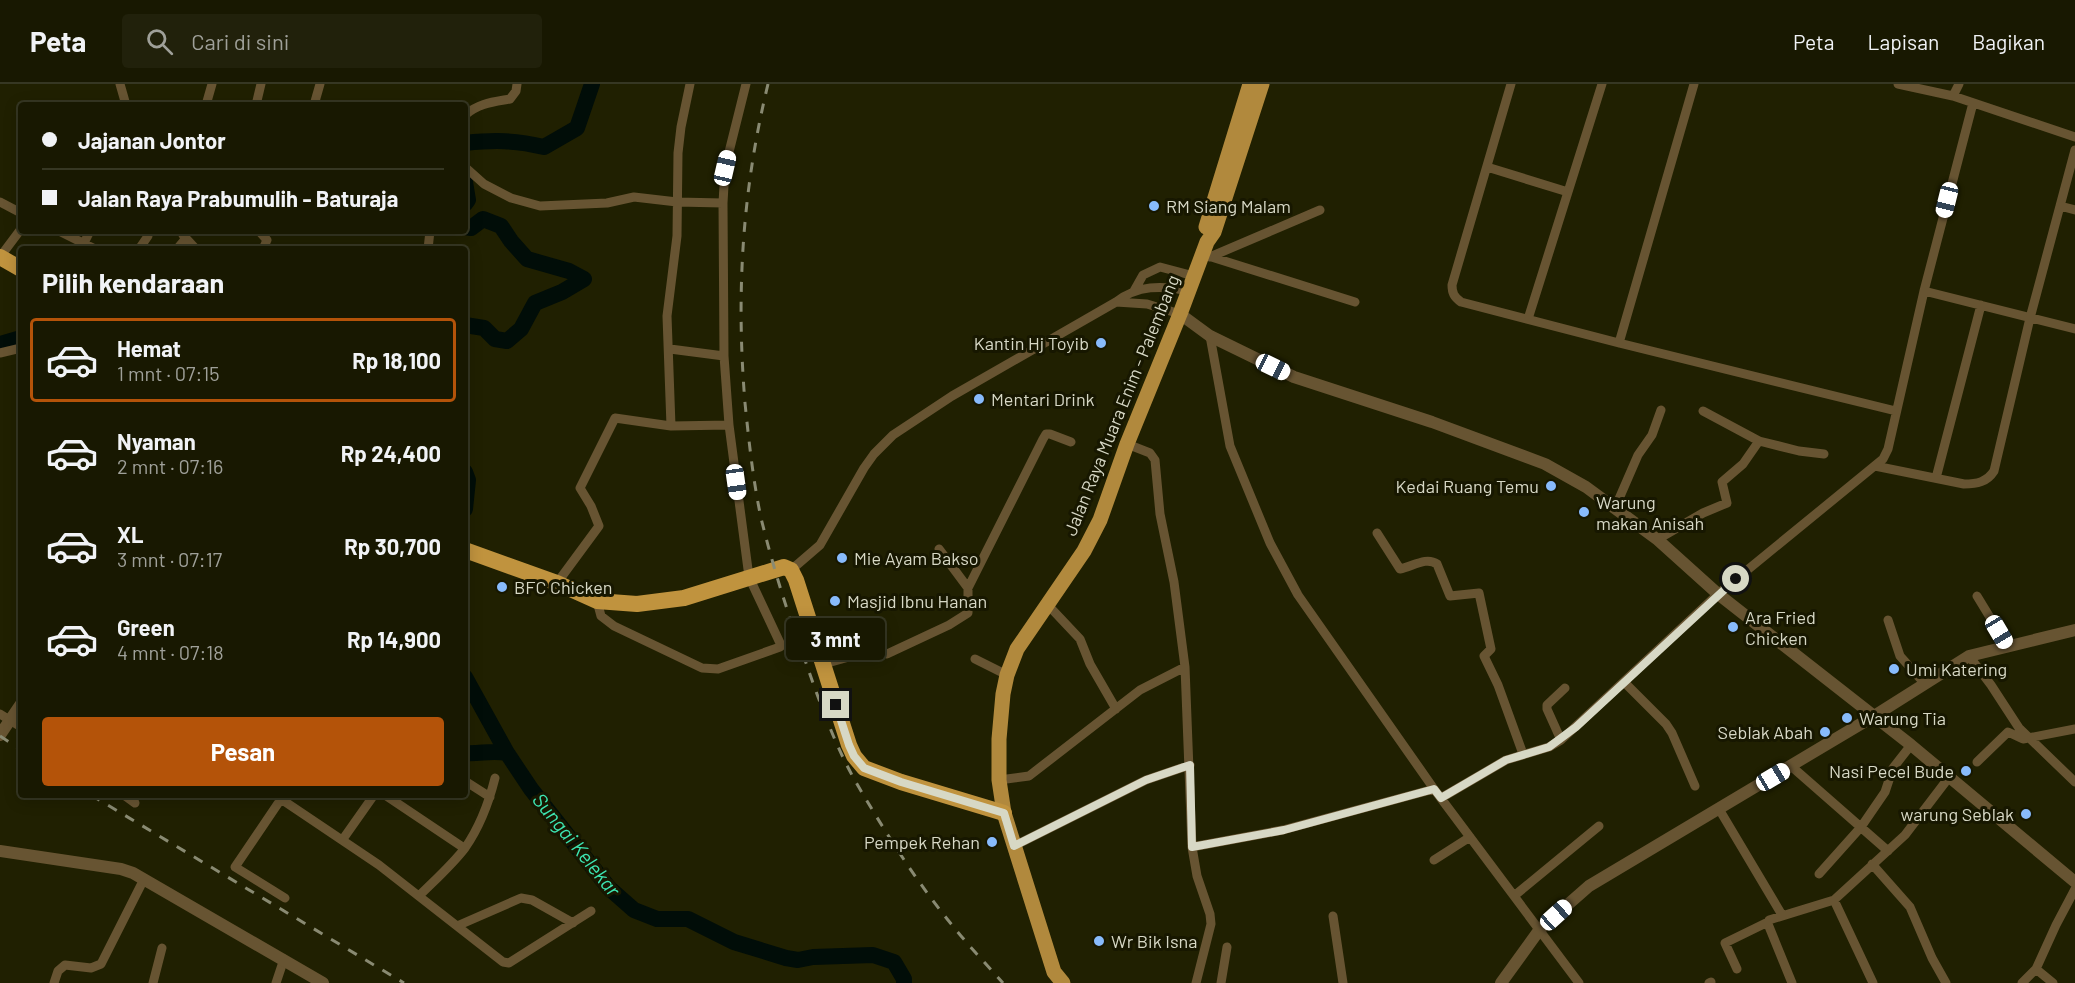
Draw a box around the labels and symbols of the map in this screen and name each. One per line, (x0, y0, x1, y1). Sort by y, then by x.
car (712, 148, 738, 188)
car (1934, 180, 1960, 220)
place label: RM Siang Malam (1166, 195, 1291, 217)
marker: RM Siang Malam (1147, 199, 1161, 213)
street label: Jalan Raya Muara Enim - Palembang (1058, 271, 1184, 539)
place label: Kantin Hj Toyib (974, 332, 1089, 354)
marker: Kantin Hj Toyib (1094, 336, 1108, 350)
car (1253, 351, 1293, 383)
place label: Mentari Drink (991, 388, 1095, 410)
marker: Mentari Drink (972, 392, 986, 406)
car (725, 463, 747, 501)
place label: Kedai Ruang Temu (1396, 475, 1539, 497)
marker: Kedai Ruang Temu (1544, 479, 1558, 493)
place label: Warung makan Anisah (1596, 491, 1704, 534)
marker: Warung makan Anisah (1577, 505, 1591, 519)
place label: Mie Ayam Bakso (854, 547, 979, 569)
marker: Mie Ayam Bakso (835, 551, 849, 565)
route start (1722, 565, 1749, 592)
place label: BFC Chicken (514, 576, 613, 598)
marker: BFC Chicken (495, 580, 509, 594)
place label: Masjid Ibnu Hanan (847, 590, 987, 612)
marker: Masjid Ibnu Hanan (828, 594, 842, 608)
place label: Ara Fried Chicken (1745, 606, 1816, 649)
car (1982, 612, 2016, 652)
callout: 3 mnt (786, 618, 886, 660)
marker: Ara Fried Chicken (1726, 620, 1740, 634)
place label: Umi Katering (1906, 658, 2007, 680)
marker: Umi Katering (1887, 662, 1901, 676)
route end (822, 691, 849, 718)
place label: Warung Tia (1859, 707, 1946, 729)
marker: Warung Tia (1840, 711, 1854, 725)
place label: Seblak Abah (1717, 721, 1813, 743)
marker: Seblak Abah (1818, 725, 1832, 739)
car (1753, 760, 1793, 794)
place label: Nasi Pecel Bude (1829, 760, 1954, 782)
marker: Nasi Pecel Bude (1959, 764, 1973, 778)
water label: Sungai Kelekar (528, 788, 626, 901)
place label: warung Seblak (1901, 803, 2014, 825)
marker: warung Seblak (2019, 807, 2033, 821)
place label: Pempek Rehan (864, 831, 980, 853)
marker: Pempek Rehan (985, 835, 999, 849)
car (1537, 896, 1575, 934)
place label: Wr Bik Isna (1111, 930, 1198, 952)
marker: Wr Bik Isna (1092, 934, 1106, 948)

